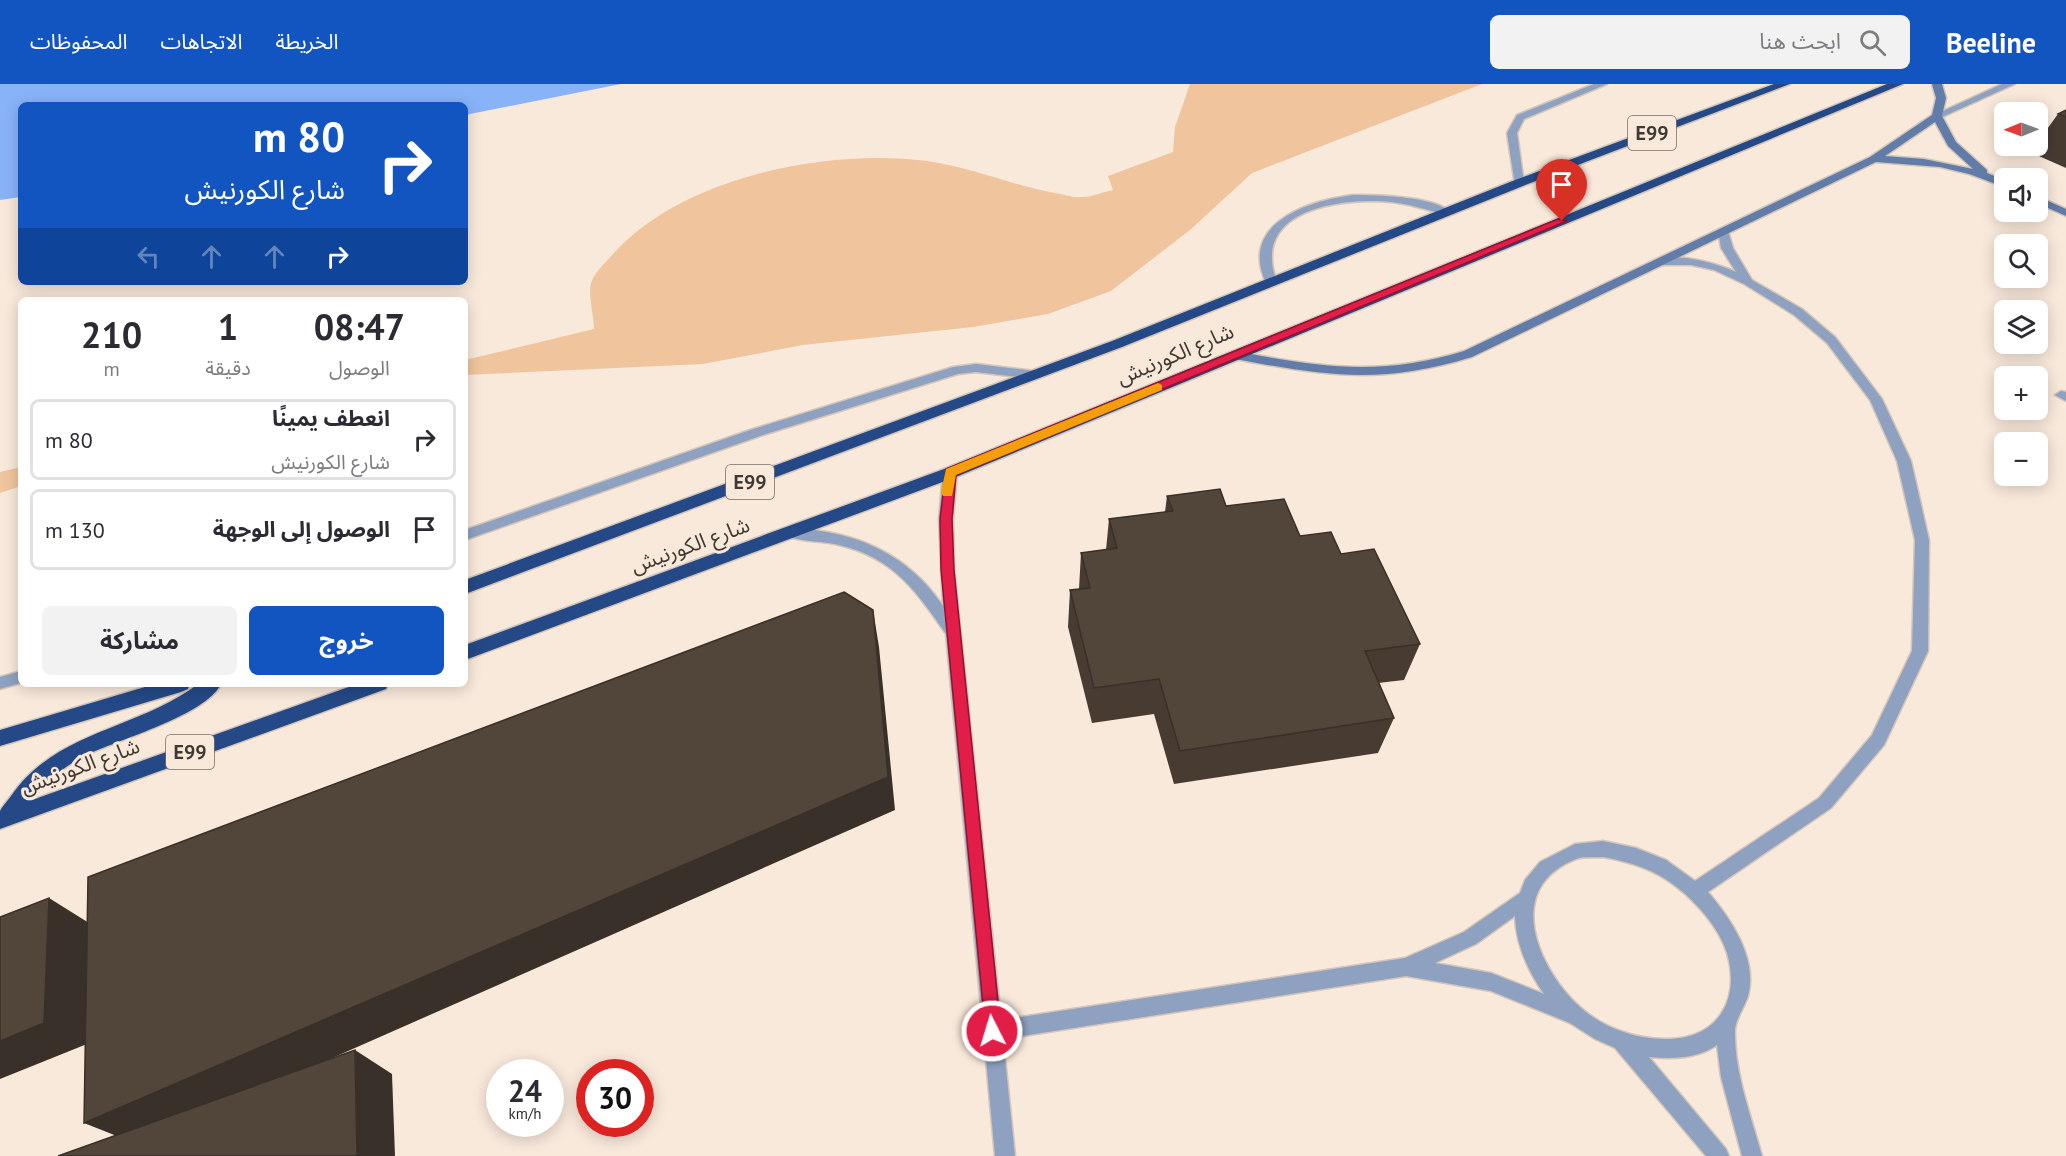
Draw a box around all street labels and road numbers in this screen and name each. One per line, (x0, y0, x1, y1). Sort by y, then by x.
road number: E99 (1628, 116, 1676, 150)
street label: شارع الكورنيش (1112, 317, 1238, 393)
road number: E99 (726, 465, 774, 499)
street label: شارع الكورنيش (627, 511, 754, 581)
street label: شارع الكورنيش (17, 732, 144, 802)
road number: E99 (166, 735, 214, 769)

